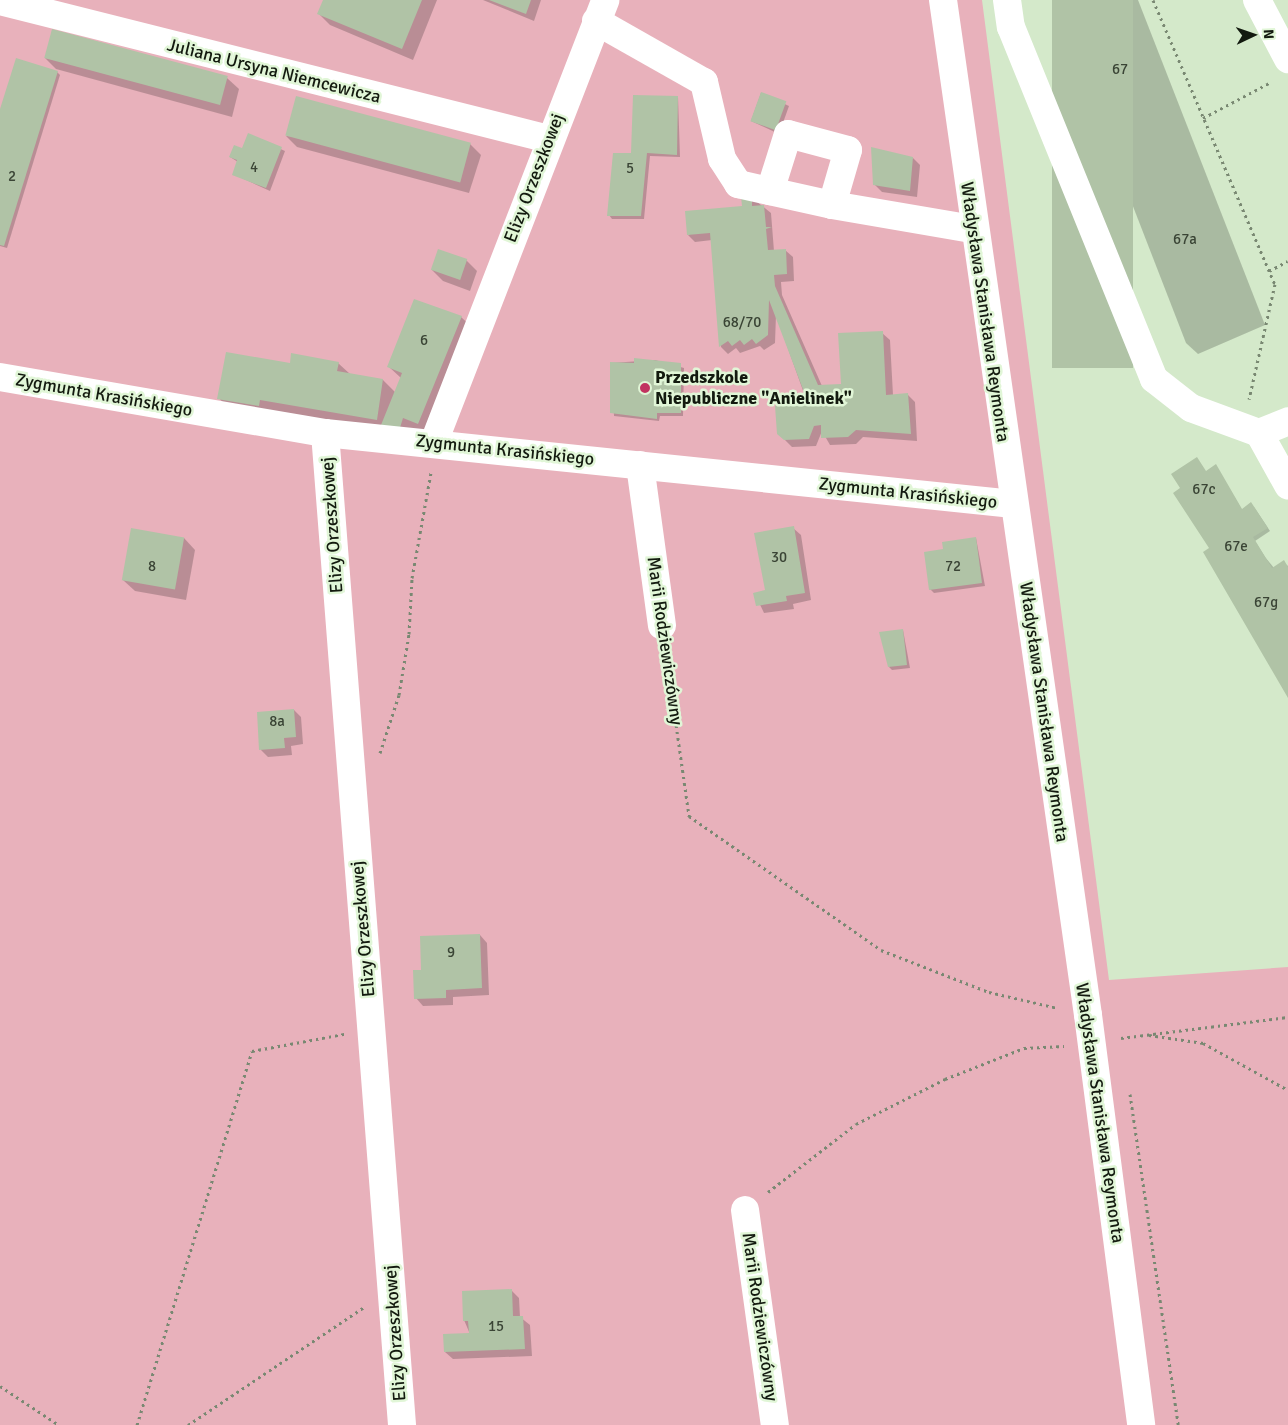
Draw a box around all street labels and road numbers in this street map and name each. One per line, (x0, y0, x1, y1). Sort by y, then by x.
street label: Juliana Ursyna Niemcewicza (165, 34, 383, 108)
street label: Elizy Orzeszkowej (499, 110, 569, 246)
street label: Władysława Stanisława Reymonta (956, 180, 1014, 444)
street label: Zygmunta Krasińskiego (14, 369, 194, 421)
street label: Zygmunta Krasińskiego (415, 430, 595, 470)
street label: Elizy Orzeszkowej (316, 456, 348, 594)
street label: Zygmunta Krasińskiego (818, 473, 998, 513)
street label: Marii Rodziewiczówny (642, 555, 688, 727)
street label: Władysława Stanisława Reymonta (1015, 580, 1073, 844)
street label: Elizy Orzeszkowej (346, 860, 380, 998)
street label: Władysława Stanisława Reymonta (1071, 981, 1129, 1245)
street label: Marii Rodziewiczówny (737, 1231, 783, 1403)
street label: Elizy Orzeszkowej (379, 1264, 411, 1402)

